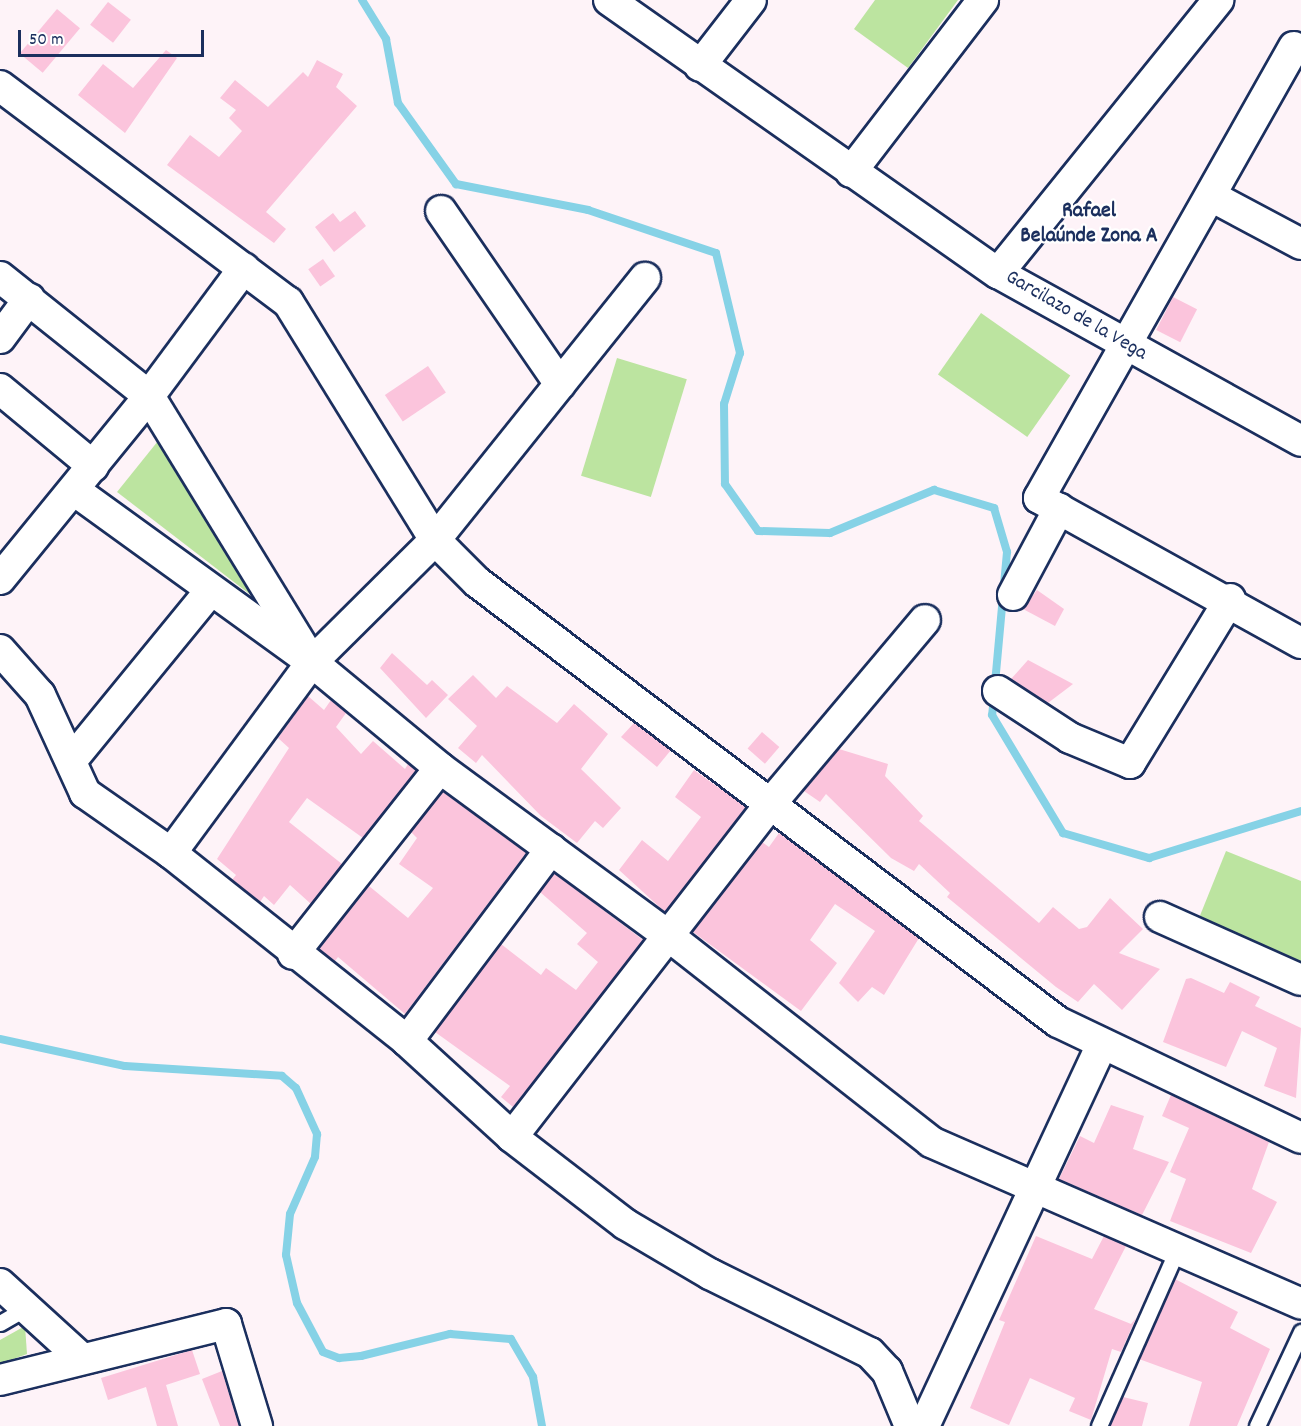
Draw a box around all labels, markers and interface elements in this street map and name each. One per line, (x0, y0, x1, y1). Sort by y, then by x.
scale bar (21, 18, 207, 56)
text: 50 m (29, 28, 64, 53)
district label: Rafael Belaúnde Zona A (1020, 198, 1158, 249)
street label: Garcilazo de la Vega (1001, 265, 1151, 367)

